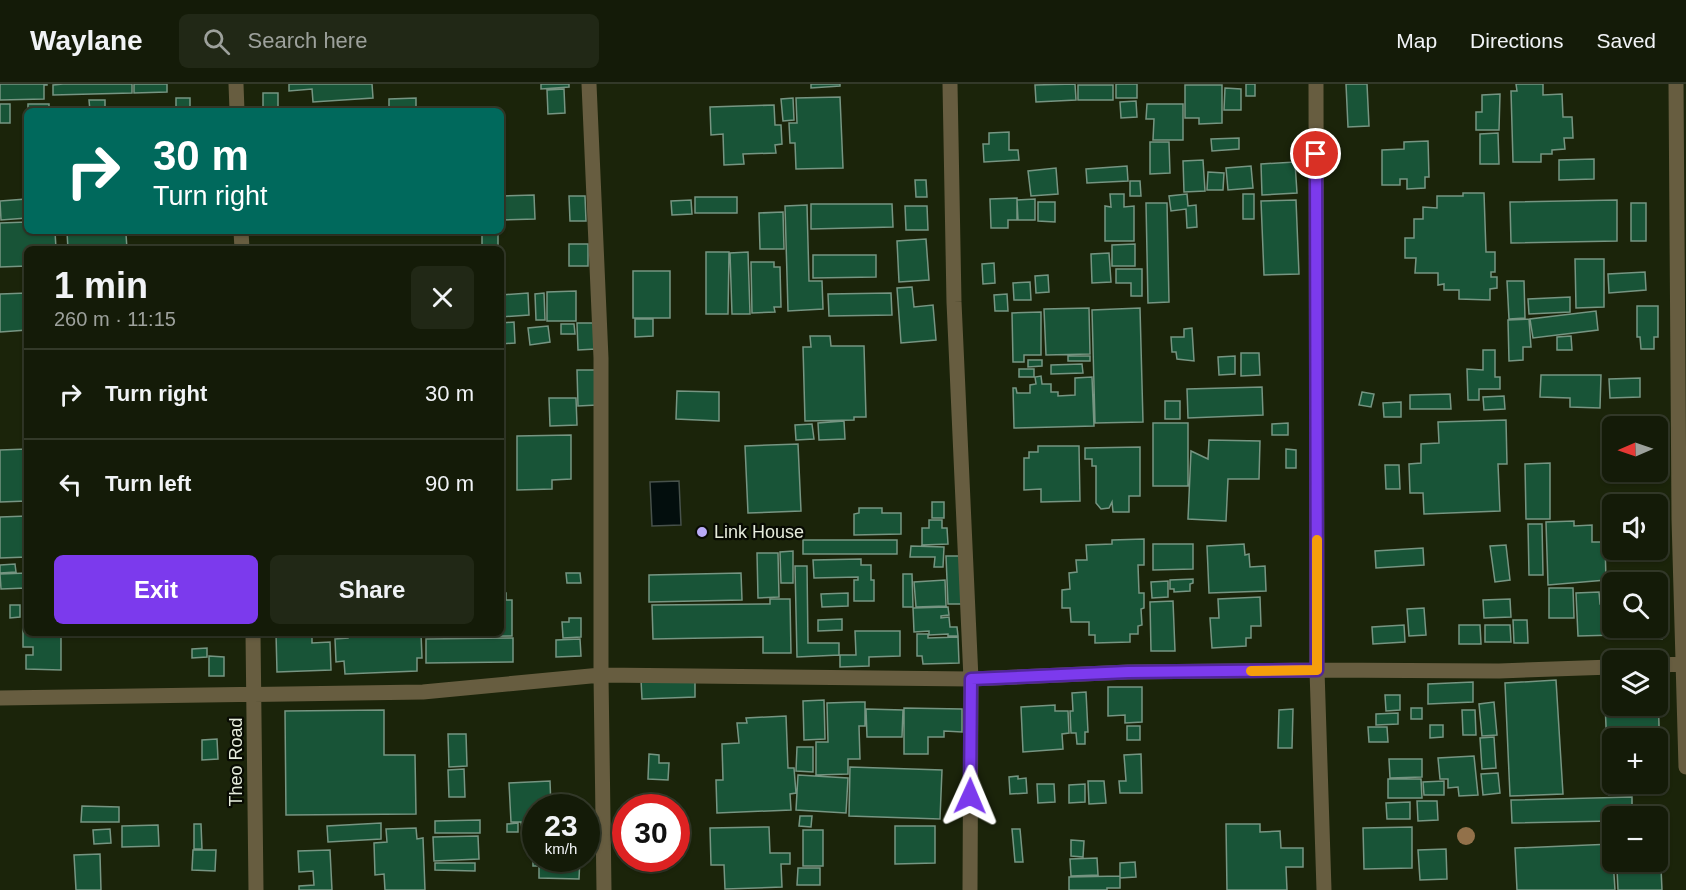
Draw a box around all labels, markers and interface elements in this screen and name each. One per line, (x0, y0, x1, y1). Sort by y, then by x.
search box (179, 14, 599, 68)
text: Waylane (30, 25, 143, 56)
icon: search (200, 25, 233, 58)
text: Search here (248, 28, 367, 53)
text: Map (1396, 29, 1437, 52)
text: Directions (1470, 29, 1563, 52)
text: Saved (1596, 29, 1656, 52)
pin (1290, 128, 1341, 179)
icon: right (54, 132, 132, 210)
text: 30 m (153, 132, 249, 179)
icon: arrive (1299, 137, 1332, 170)
text: Turn right (153, 181, 268, 211)
text: 1 min (54, 265, 148, 306)
button: close (411, 266, 474, 329)
text: 260 m · 11:15 (54, 308, 176, 330)
icon: right (54, 378, 87, 411)
text: Turn right (105, 381, 207, 406)
text: 30 m (425, 381, 474, 406)
north arrow (1602, 416, 1668, 482)
map controls (1602, 416, 1668, 872)
icon: left (54, 468, 87, 501)
text: Turn left (105, 471, 191, 496)
text: 90 m (425, 471, 474, 496)
button: sound (1602, 494, 1668, 560)
place label: Link House (714, 522, 804, 542)
marker: Link House (695, 525, 709, 539)
button: Exit (54, 555, 258, 624)
button: Share (270, 555, 474, 624)
button: search (1602, 572, 1668, 638)
button: layers (1602, 650, 1668, 716)
street label: Theo Road (226, 717, 246, 807)
button: + (1602, 728, 1668, 794)
position arrow (938, 764, 1002, 828)
speed limit sign: 30 (612, 794, 690, 872)
button: − (1602, 806, 1668, 872)
text: 23 (544, 809, 578, 842)
text: km/h (545, 840, 577, 857)

